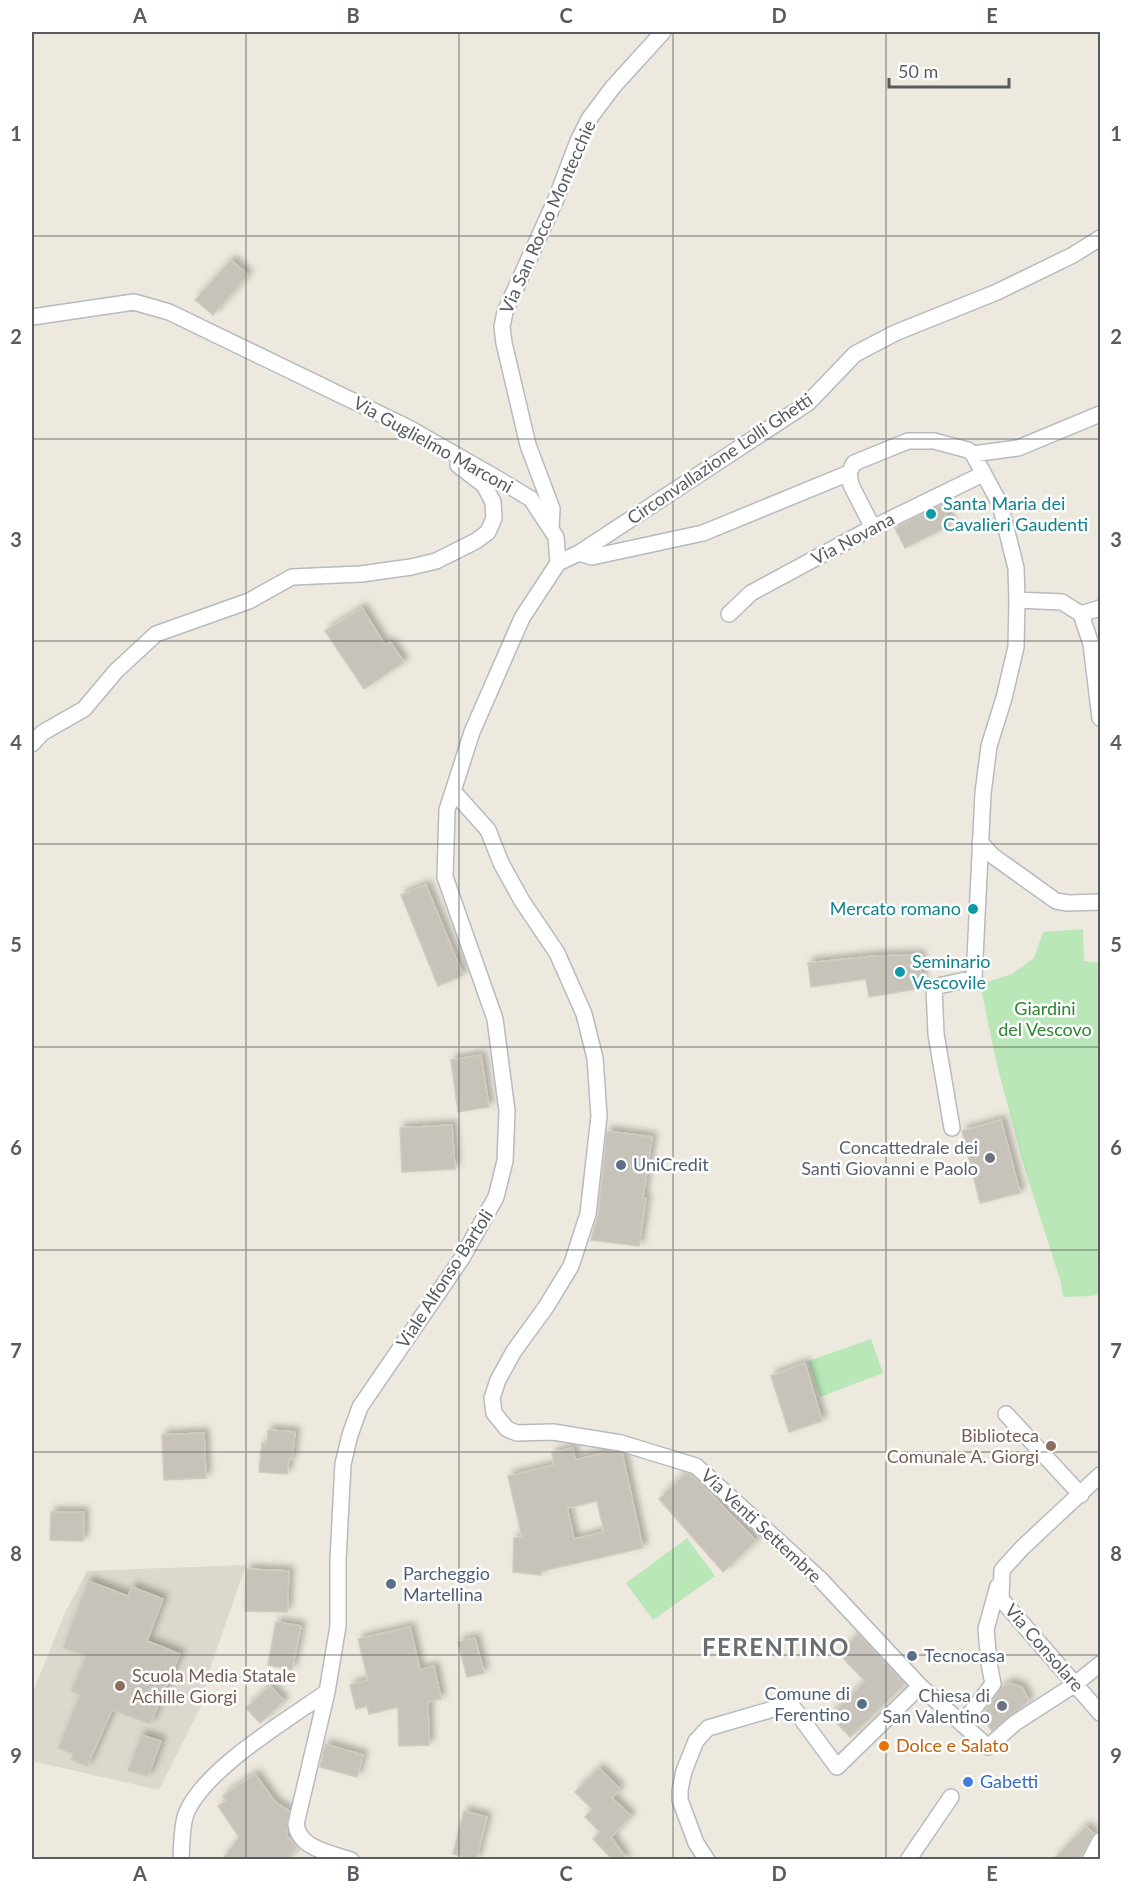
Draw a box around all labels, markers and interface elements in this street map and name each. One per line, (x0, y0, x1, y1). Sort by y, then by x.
text: A (132, 3, 147, 27)
text: B (346, 3, 360, 27)
text: C (559, 3, 573, 27)
text: D (771, 3, 787, 27)
text: E (986, 3, 998, 27)
scale bar (889, 51, 1009, 89)
text: 50 m (898, 60, 938, 82)
street label: Via San Rocco Montecchie (494, 117, 600, 317)
text: 1 (10, 121, 22, 145)
text: 1 (1110, 121, 1122, 145)
text: 2 (10, 324, 22, 348)
text: 2 (1110, 324, 1122, 348)
street label: Circonvallazione Lolli Ghetti (623, 388, 816, 528)
street label: Via Guglielmo Marconi (350, 391, 517, 497)
place label: Santa Maria dei Cavalieri Gaudenti (943, 492, 1088, 535)
street label: Via Novana (807, 507, 898, 569)
marker: Santa Maria dei Cavalieri Gaudenti (924, 507, 938, 521)
text: 3 (10, 527, 22, 551)
text: 3 (1110, 527, 1122, 551)
text: 4 (10, 730, 22, 754)
text: 4 (1110, 730, 1122, 754)
place label: Mercato romano (830, 897, 961, 919)
marker: Mercato romano (966, 902, 980, 916)
text: 5 (10, 932, 22, 956)
text: 5 (1110, 932, 1122, 956)
place label: Seminario Vescovile (912, 950, 990, 993)
marker: Seminario Vescovile (893, 965, 907, 979)
park label: Giardini del Vescovo (998, 997, 1092, 1040)
text: 6 (10, 1135, 22, 1159)
text: 6 (1110, 1135, 1122, 1159)
place label: Concattedrale dei Santi Giovanni e Paolo (801, 1136, 978, 1179)
marker: Concattedrale dei Santi Giovanni e Paolo (983, 1151, 997, 1165)
place label: UniCredit (633, 1153, 709, 1175)
marker: UniCredit (614, 1158, 628, 1172)
street label: Viale Alfonso Bartoli (391, 1205, 497, 1352)
text: 7 (10, 1338, 22, 1362)
text: 7 (1110, 1338, 1122, 1362)
place label: Biblioteca Comunale A. Giorgi (887, 1424, 1039, 1467)
marker: Biblioteca Comunale A. Giorgi (1044, 1439, 1058, 1453)
street label: Via Venti Settembre (697, 1464, 827, 1587)
text: 8 (10, 1541, 22, 1565)
text: 8 (1110, 1541, 1122, 1565)
place label: Parcheggio Martellina (403, 1562, 490, 1605)
marker: Parcheggio Martellina (384, 1577, 398, 1591)
street label: Via Consolare (1001, 1599, 1089, 1696)
district label: FERENTINO (702, 1632, 850, 1661)
place label: Tecnocasa (924, 1644, 1005, 1666)
marker: Tecnocasa (905, 1649, 919, 1663)
place label: Scuola Media Statale Achille Giorgi (132, 1664, 296, 1707)
marker: Scuola Media Statale Achille Giorgi (113, 1679, 127, 1693)
place label: Comune di Ferentino (765, 1682, 850, 1725)
place label: Chiesa di San Valentino (883, 1684, 990, 1727)
marker: Comune di Ferentino (855, 1697, 869, 1711)
marker: Chiesa di San Valentino (995, 1699, 1009, 1713)
place label: Dolce e Salato (896, 1734, 1009, 1756)
marker: Dolce e Salato (877, 1739, 891, 1753)
text: 9 (10, 1743, 22, 1767)
text: 9 (1110, 1743, 1122, 1767)
place label: Gabetti (980, 1770, 1038, 1792)
marker: Gabetti (961, 1775, 975, 1789)
text: A (132, 1861, 147, 1885)
text: B (346, 1861, 360, 1885)
text: C (559, 1861, 573, 1885)
text: D (771, 1861, 787, 1885)
text: E (986, 1861, 998, 1885)

